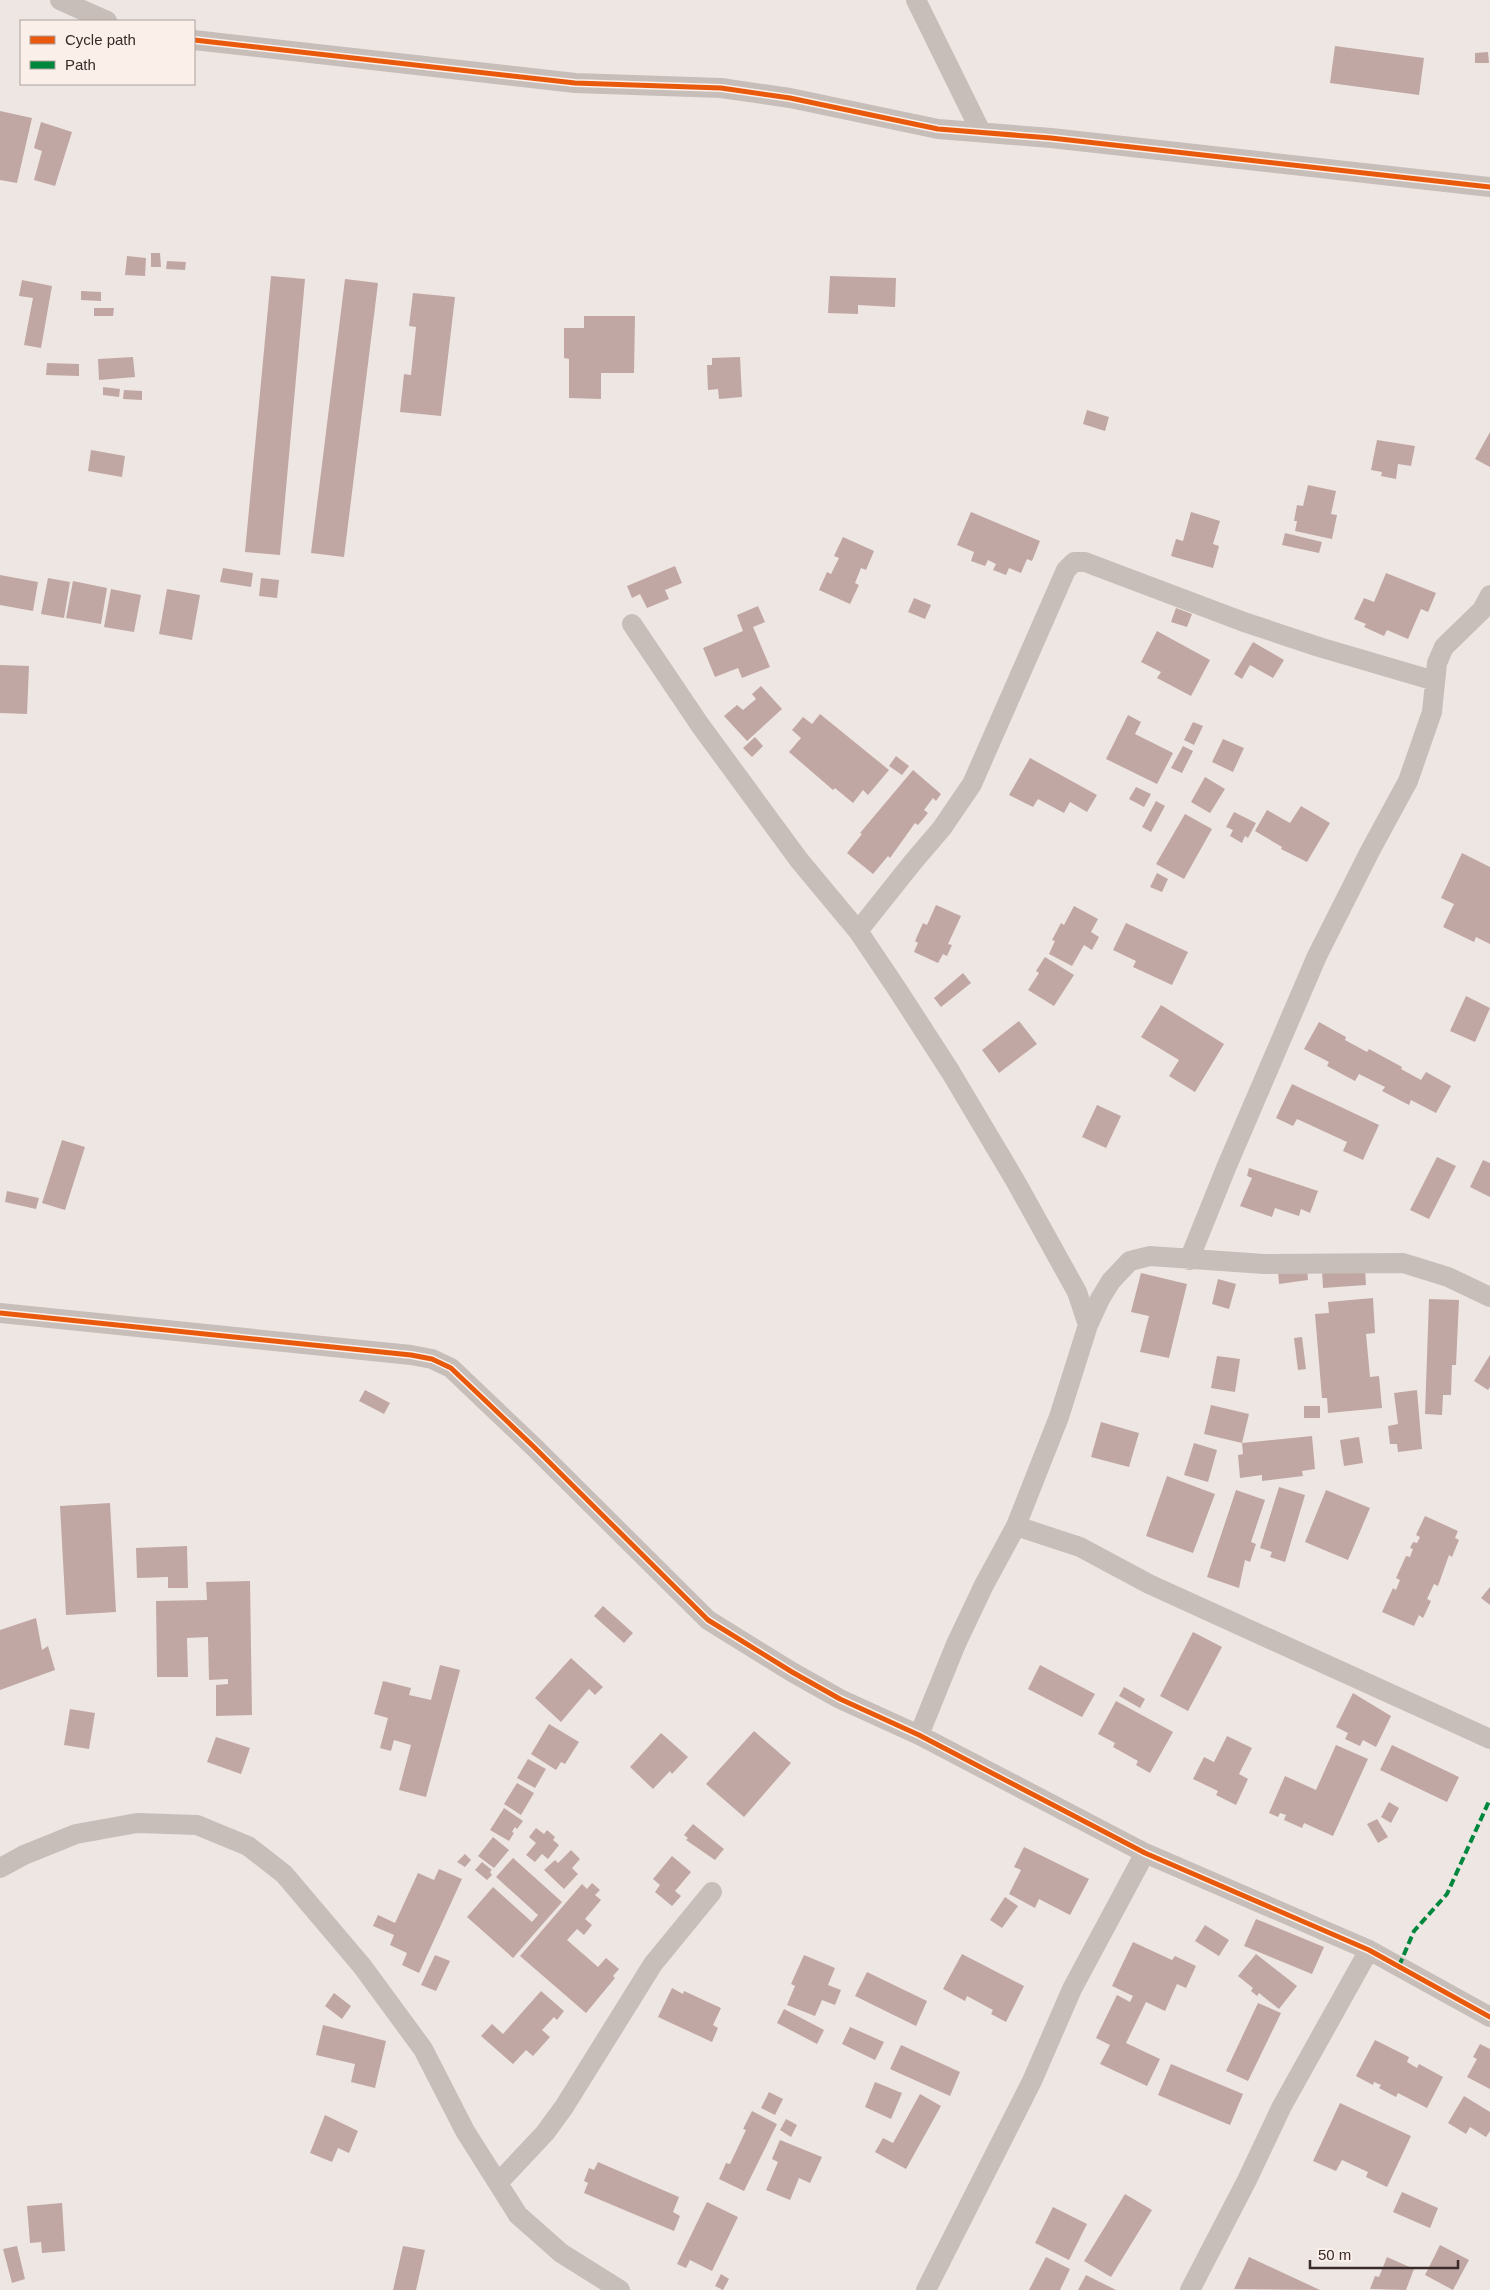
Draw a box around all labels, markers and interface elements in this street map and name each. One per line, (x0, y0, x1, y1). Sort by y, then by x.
legend (20, 20, 195, 85)
text: Cycle path (65, 31, 136, 48)
text: Path (65, 56, 96, 73)
scale bar (1310, 2238, 1458, 2270)
text: 50 m (1318, 2246, 1351, 2263)

